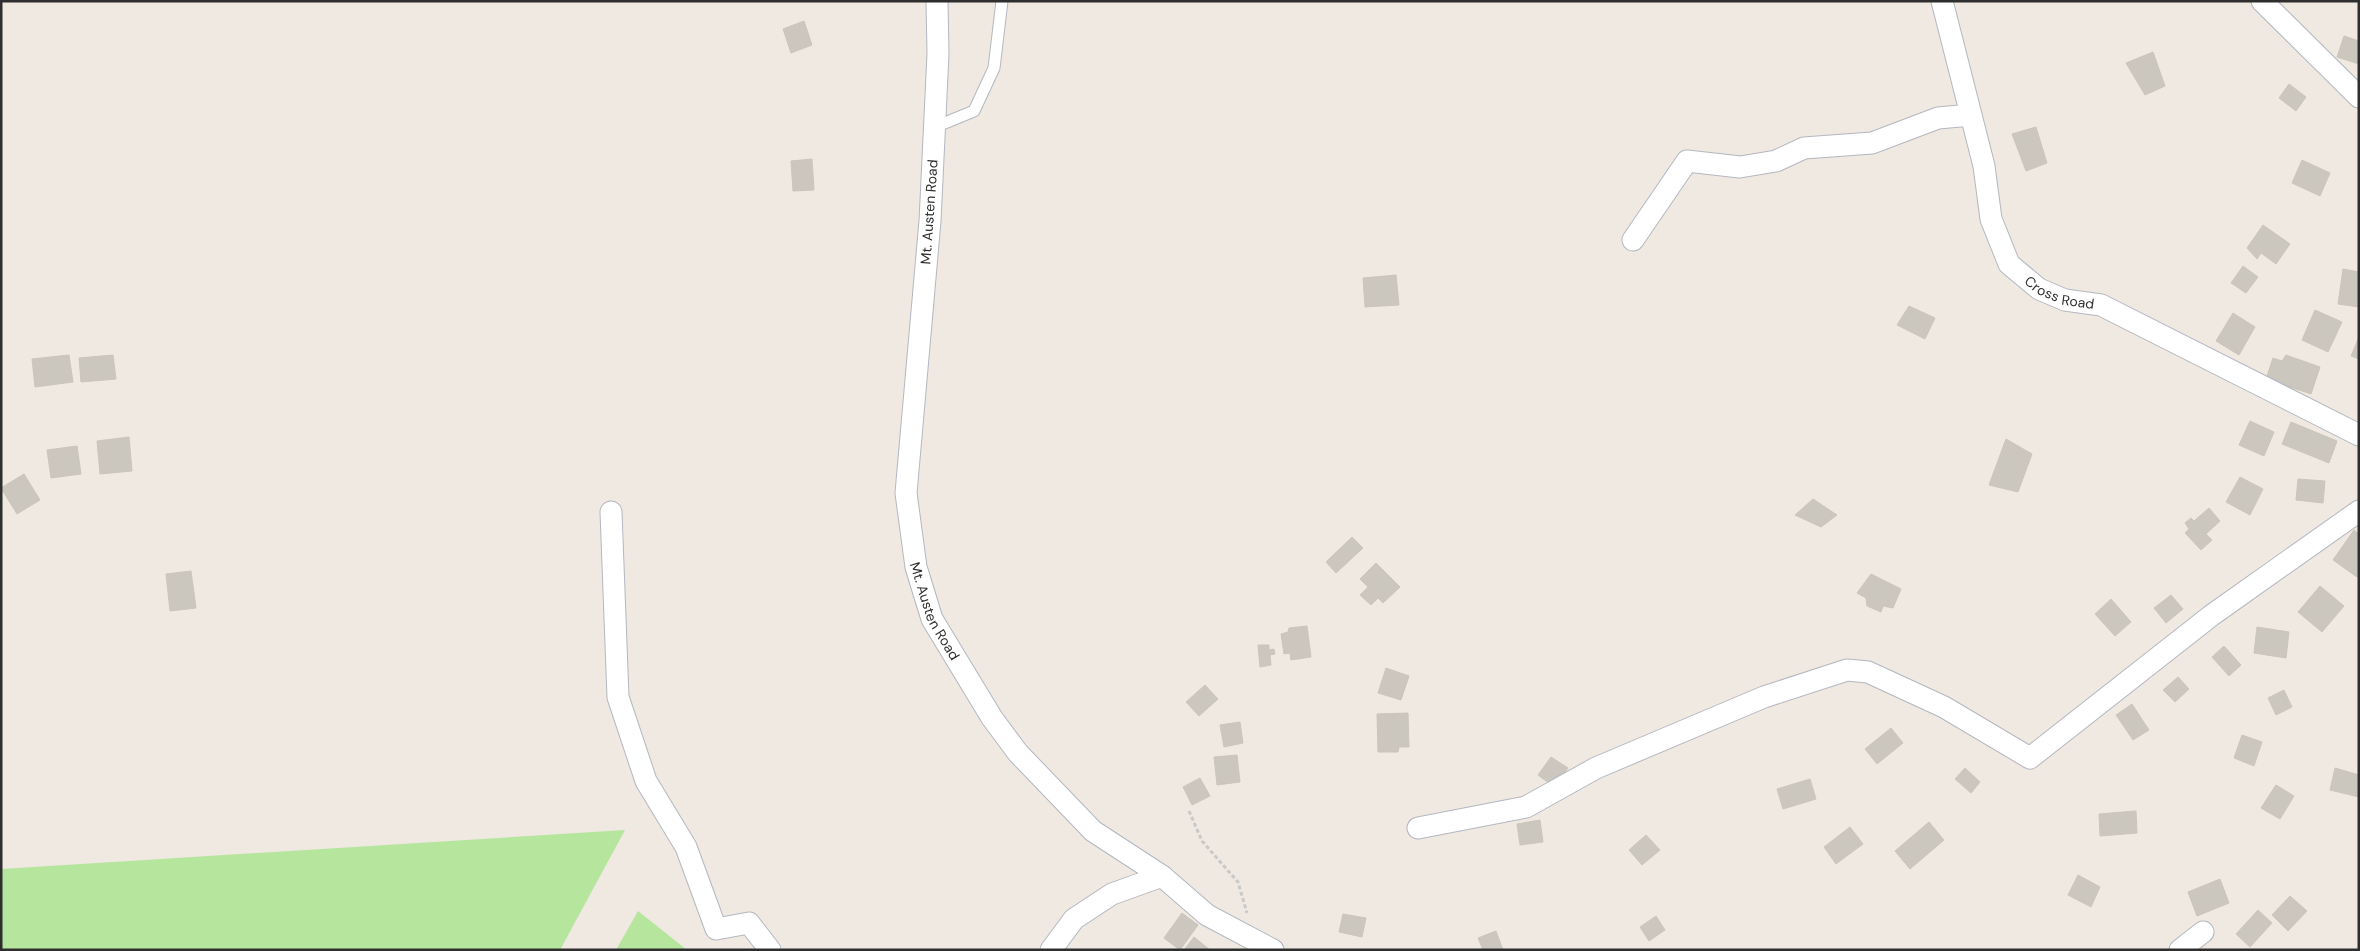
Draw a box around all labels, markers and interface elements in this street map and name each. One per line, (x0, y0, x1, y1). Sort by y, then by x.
street label: Mt. Austen Road (916, 159, 942, 265)
street label: Cross Road (2021, 272, 2095, 313)
street label: Mt. Austen Road (906, 560, 964, 663)

